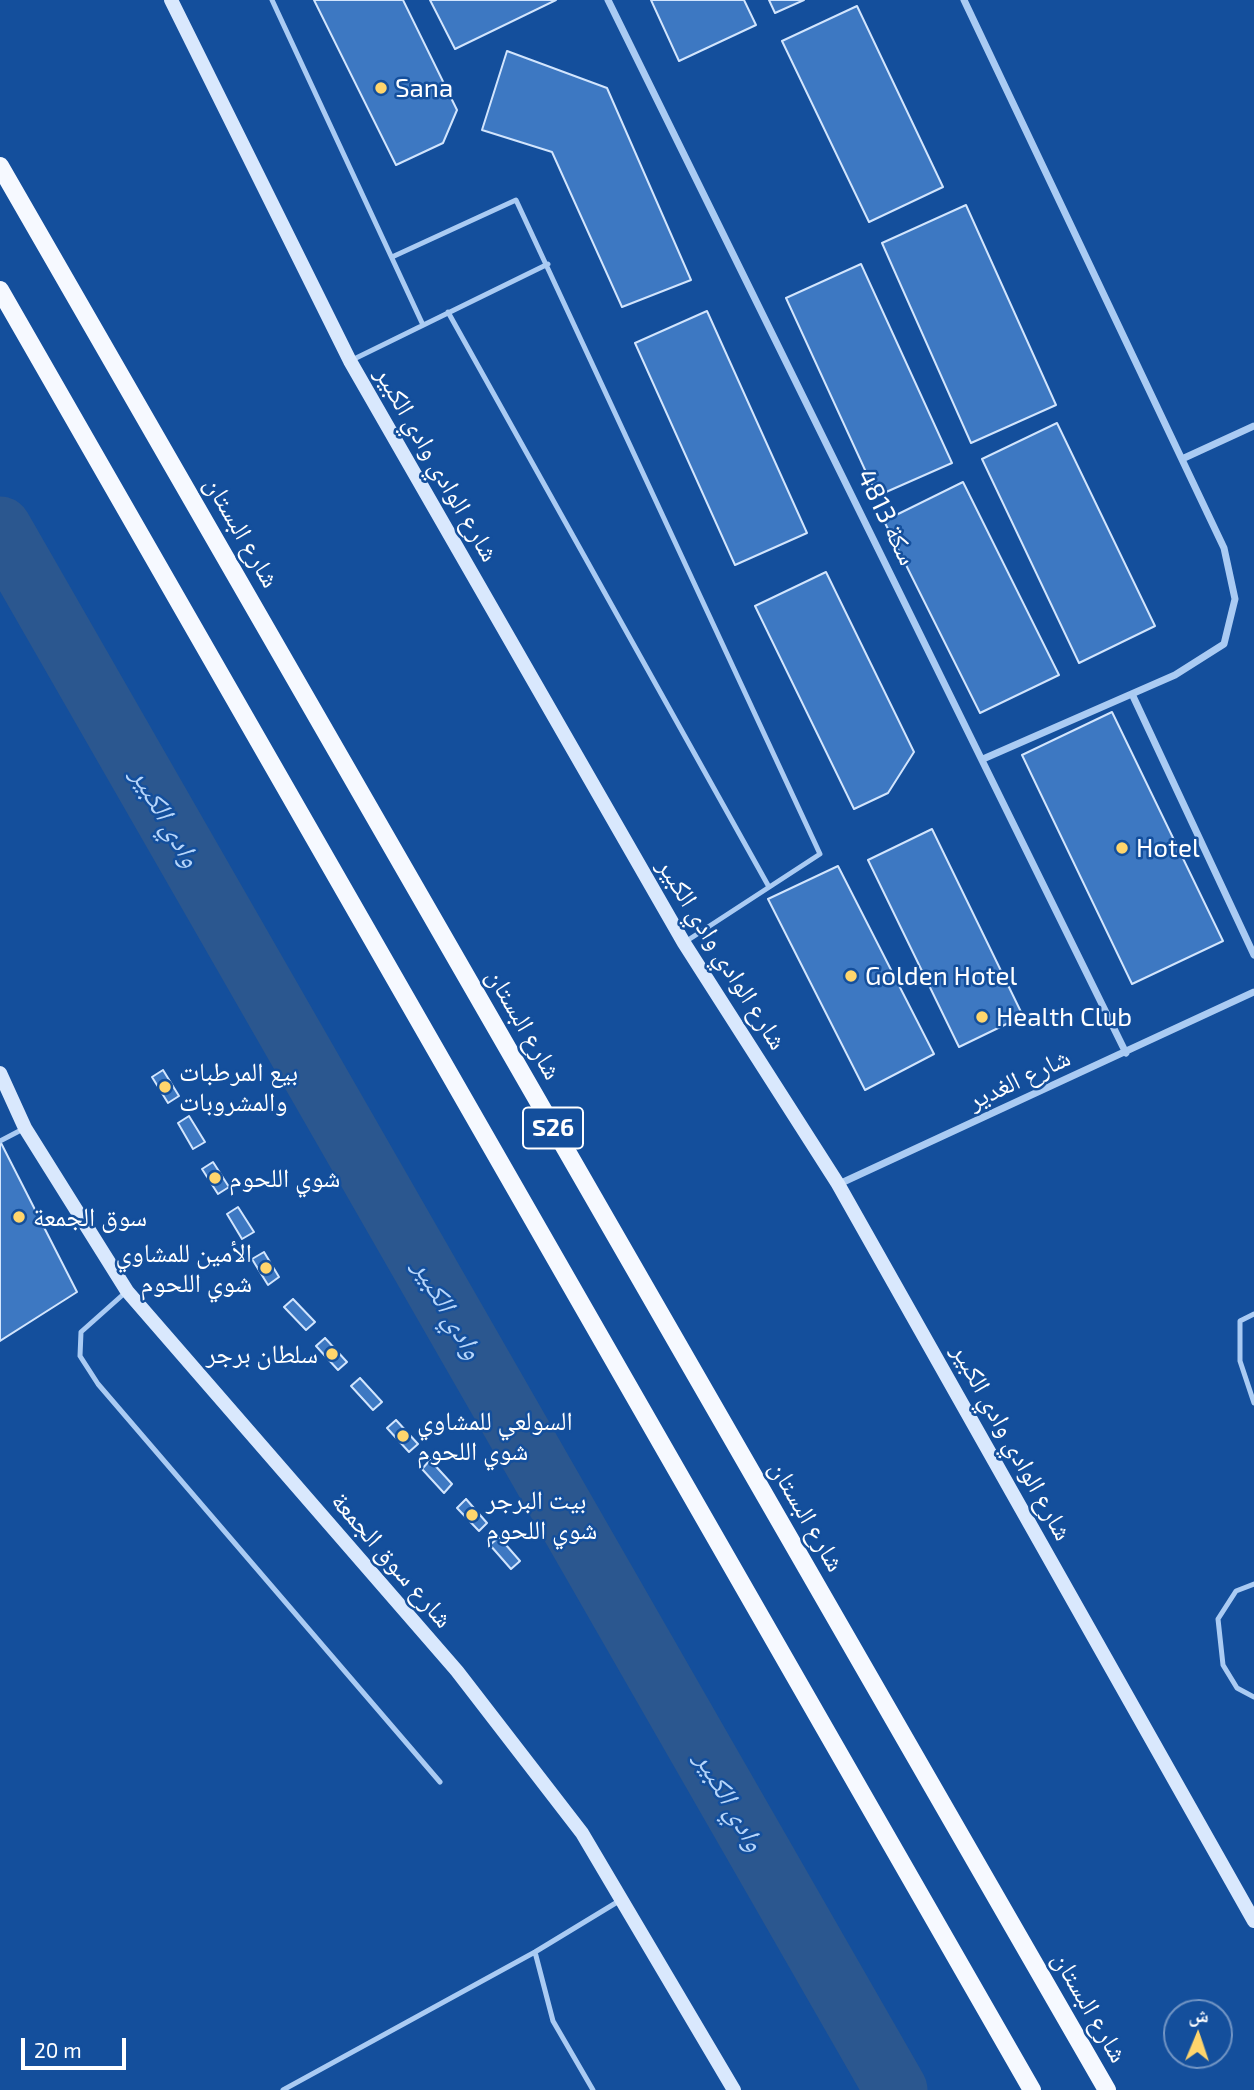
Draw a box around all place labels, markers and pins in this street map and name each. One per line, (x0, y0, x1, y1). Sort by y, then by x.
place label: Sana (395, 72, 453, 104)
marker: Sana (373, 80, 389, 96)
place label: Hotel (1136, 832, 1200, 864)
marker: Hotel (1114, 840, 1130, 856)
place label: Golden Hotel (865, 960, 1017, 992)
marker: Golden Hotel (843, 968, 859, 984)
place label: Health Club (996, 1001, 1132, 1033)
marker: Health Club (974, 1009, 990, 1025)
place label: بيع المرطبات والمشروبات (179, 1056, 298, 1118)
marker: بيع المرطبات والمشروبات (157, 1079, 173, 1095)
place label: شوي اللحوم (229, 1162, 340, 1194)
marker: شوي اللحوم (207, 1170, 223, 1186)
place label: سوق الجمعة (33, 1201, 147, 1233)
marker: سوق الجمعة (11, 1209, 27, 1225)
place label: الأمين للمشاوي شوي اللحوم (115, 1237, 252, 1298)
marker: الأمين للمشاوي شوي اللحوم (258, 1260, 274, 1276)
place label: سلطان برجر (206, 1338, 318, 1370)
marker: سلطان برجر (324, 1346, 340, 1362)
place label: السولعي للمشاوي شوي اللحوم (417, 1405, 573, 1466)
marker: السولعي للمشاوي شوي اللحوم (395, 1428, 411, 1444)
place label: بيت البرجر شوي اللحوم (486, 1484, 597, 1546)
marker: بيت البرجر شوي اللحوم (464, 1507, 480, 1523)

